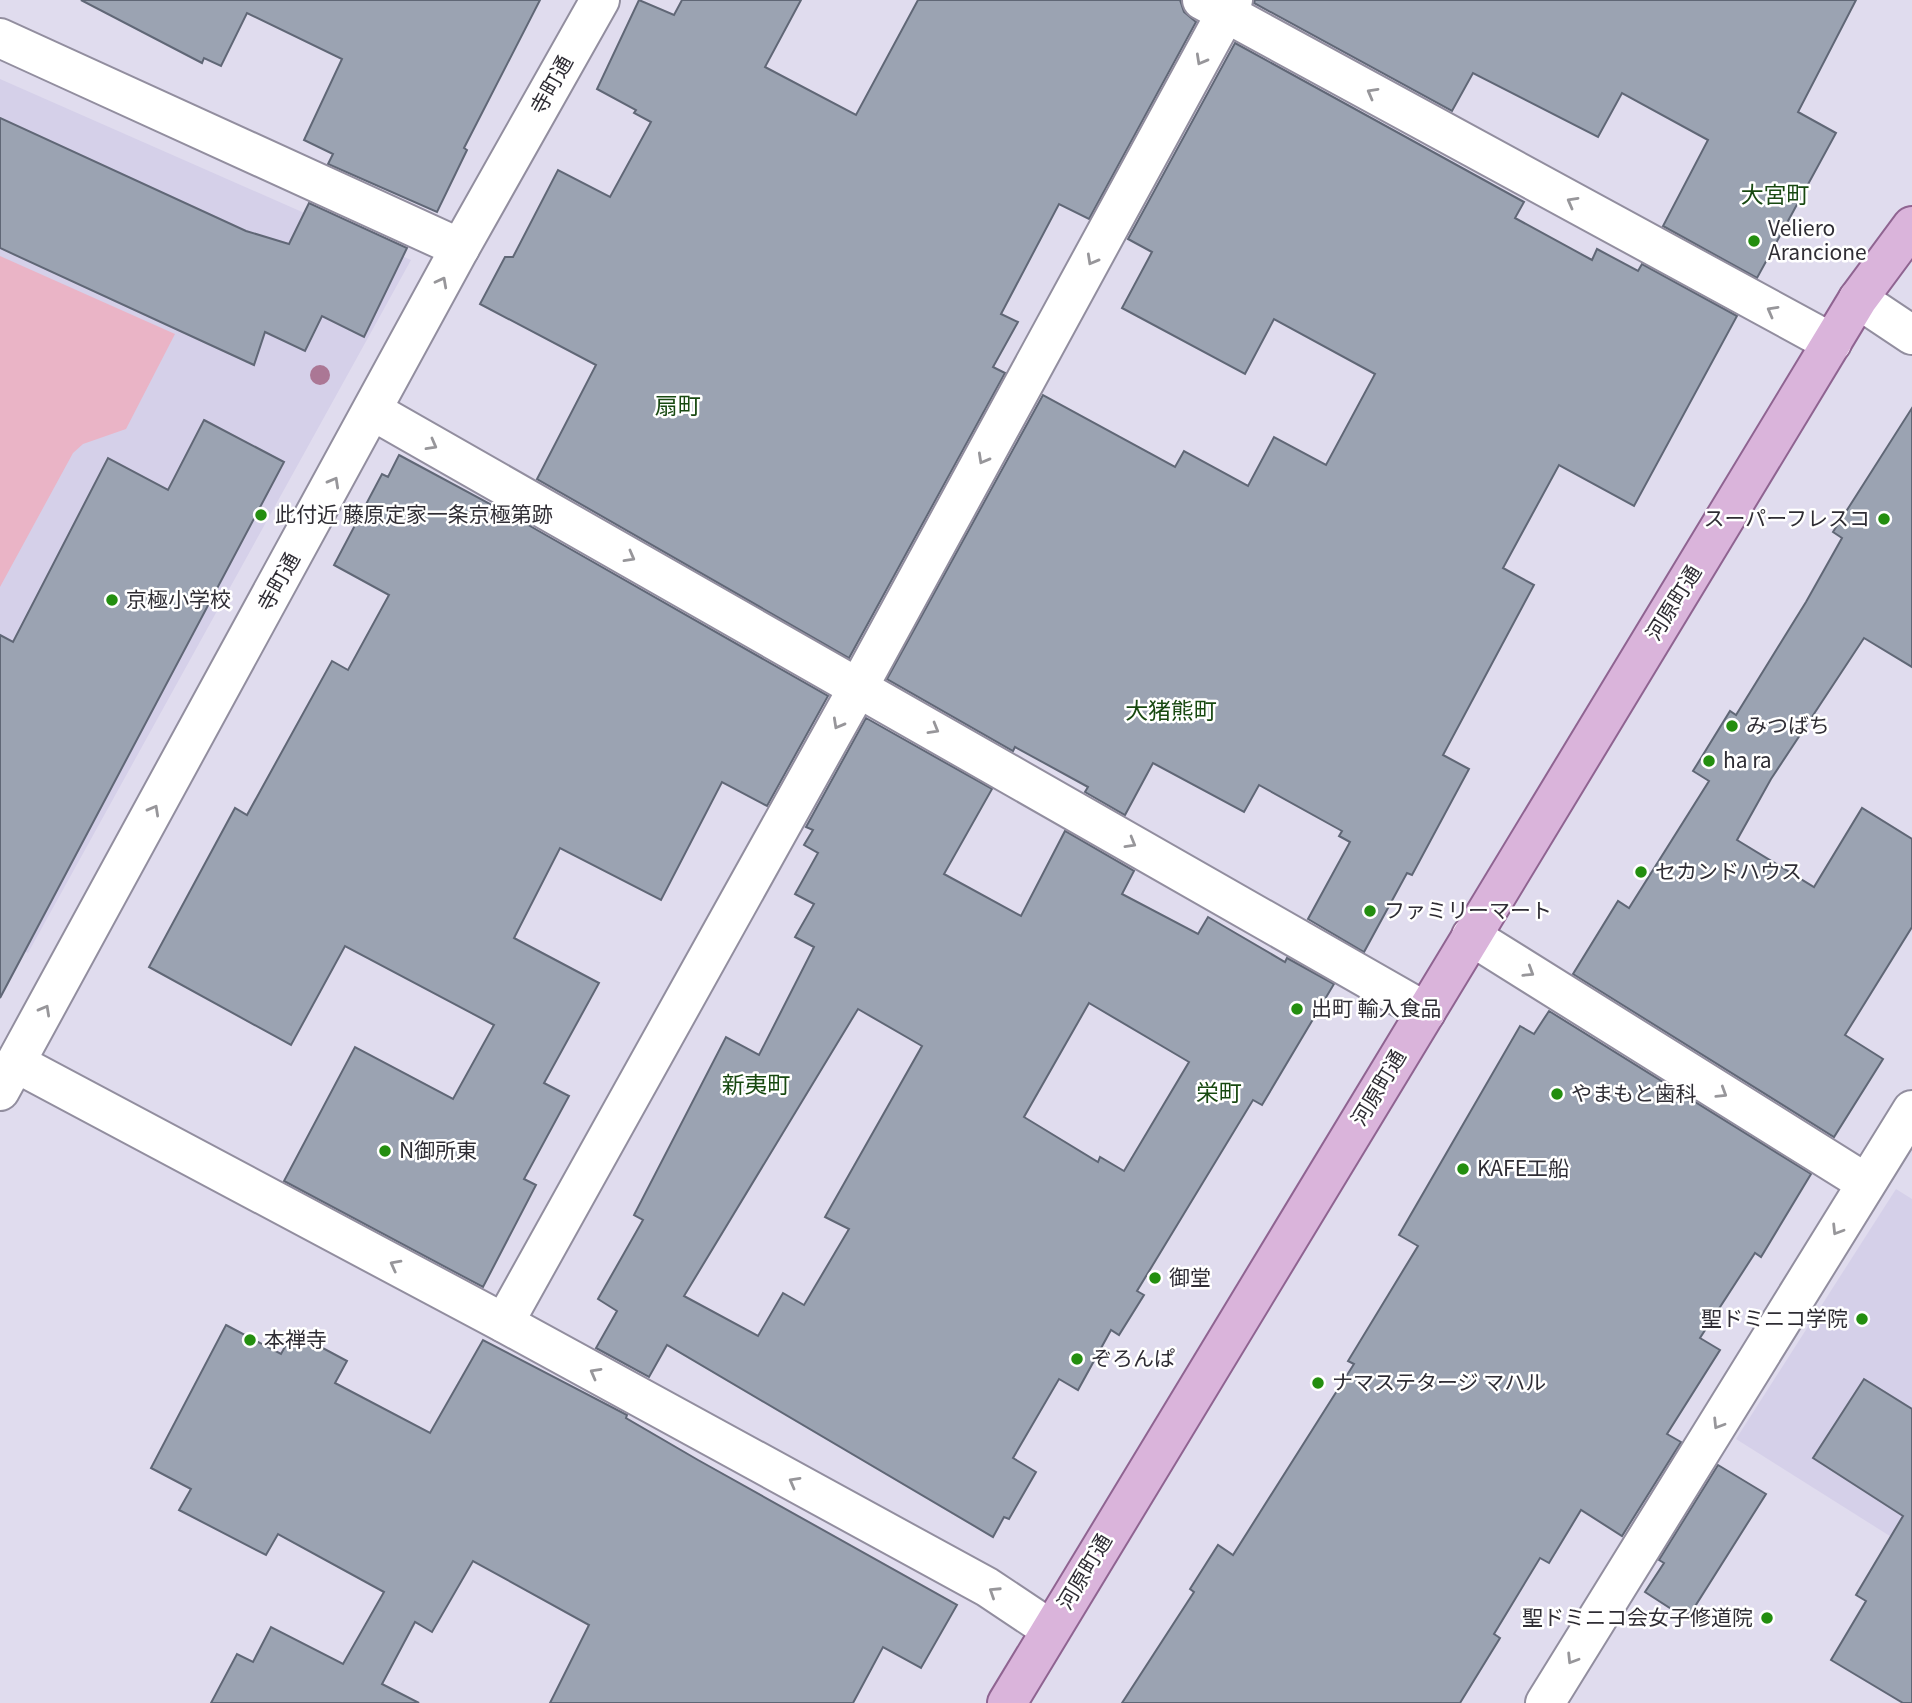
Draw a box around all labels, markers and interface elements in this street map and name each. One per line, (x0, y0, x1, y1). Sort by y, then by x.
street label: 寺町通 (522, 49, 579, 119)
one-way arrow (1196, 53, 1209, 65)
one-way arrow (1367, 88, 1379, 101)
district label: 大宮町 (1741, 176, 1810, 210)
one-way arrow (1567, 196, 1579, 210)
place label: Veliero Arancione (1768, 212, 1867, 266)
marker: Veliero Arancione (1746, 233, 1762, 249)
one-way arrow (1087, 252, 1100, 265)
one-way arrow (434, 276, 447, 289)
one-way arrow (1766, 305, 1779, 319)
district label: 扇町 (655, 387, 701, 421)
one-way arrow (425, 437, 437, 450)
one-way arrow (978, 452, 991, 465)
one-way arrow (326, 476, 339, 489)
place label: 此付近 藤原定家一条京極第跡 (275, 498, 553, 528)
place label: スーパーフレスコ (1703, 502, 1870, 532)
marker: 此付近 藤原定家一条京極第跡 (253, 507, 269, 523)
marker: スーパーフレスコ (1876, 511, 1892, 527)
street label: 寺町通 (249, 546, 306, 616)
one-way arrow (623, 549, 635, 562)
street label: 河原町通 (1637, 558, 1707, 646)
place label: 京極小学校 (126, 583, 231, 613)
marker: 京極小学校 (104, 592, 120, 608)
district label: 大猪熊町 (1125, 692, 1217, 726)
place label: みつばち (1746, 709, 1830, 739)
one-way arrow (833, 716, 846, 729)
marker: みつばち (1724, 718, 1740, 734)
one-way arrow (927, 721, 940, 734)
place label: ha ra (1723, 744, 1772, 774)
marker: ha ra (1701, 753, 1717, 769)
one-way arrow (146, 805, 159, 818)
one-way arrow (1124, 835, 1137, 848)
place label: セカンドハウス (1655, 855, 1802, 885)
marker: セカンドハウス (1633, 864, 1649, 880)
place label: ファミリーマート (1384, 894, 1552, 924)
marker: ファミリーマート (1362, 903, 1378, 919)
one-way arrow (1521, 963, 1534, 976)
place label: 出町 輸入食品 (1311, 992, 1442, 1022)
marker: 出町 輸入食品 (1289, 1001, 1305, 1017)
one-way arrow (37, 1005, 50, 1017)
street label: 河原町通 (1343, 1043, 1412, 1131)
district label: 新夷町 (722, 1066, 791, 1100)
district label: 栄町 (1196, 1074, 1242, 1108)
place label: やまもと歯科 (1571, 1077, 1697, 1107)
one-way arrow (1714, 1084, 1727, 1097)
marker: やまもと歯科 (1549, 1086, 1565, 1102)
place label: N御所東 (399, 1134, 477, 1164)
marker: N御所東 (377, 1143, 393, 1159)
place label: KAFE工船 (1477, 1152, 1569, 1182)
marker: KAFE工船 (1455, 1161, 1471, 1177)
one-way arrow (1833, 1223, 1846, 1236)
one-way arrow (389, 1259, 402, 1273)
place label: 御堂 (1169, 1261, 1211, 1291)
marker: 御堂 (1147, 1270, 1163, 1286)
place label: 聖ドミニコ学院 (1701, 1302, 1848, 1332)
marker: 聖ドミニコ学院 (1854, 1311, 1870, 1327)
place label: 本禅寺 (264, 1323, 327, 1353)
marker: 本禅寺 (242, 1332, 258, 1348)
place label: ぞろんぱ (1091, 1342, 1175, 1372)
marker: ぞろんぱ (1069, 1351, 1085, 1367)
place label: ナマステタージ マハル (1332, 1366, 1546, 1396)
one-way arrow (590, 1368, 602, 1381)
marker: ナマステタージ マハル (1310, 1375, 1326, 1391)
one-way arrow (1713, 1416, 1726, 1429)
one-way arrow (789, 1477, 802, 1490)
street label: 河原町通 (1049, 1527, 1118, 1615)
one-way arrow (988, 1587, 1001, 1600)
place label: 聖ドミニコ会女子修道院 (1522, 1601, 1753, 1631)
marker: 聖ドミニコ会女子修道院 (1759, 1610, 1775, 1626)
one-way arrow (1568, 1651, 1581, 1664)

